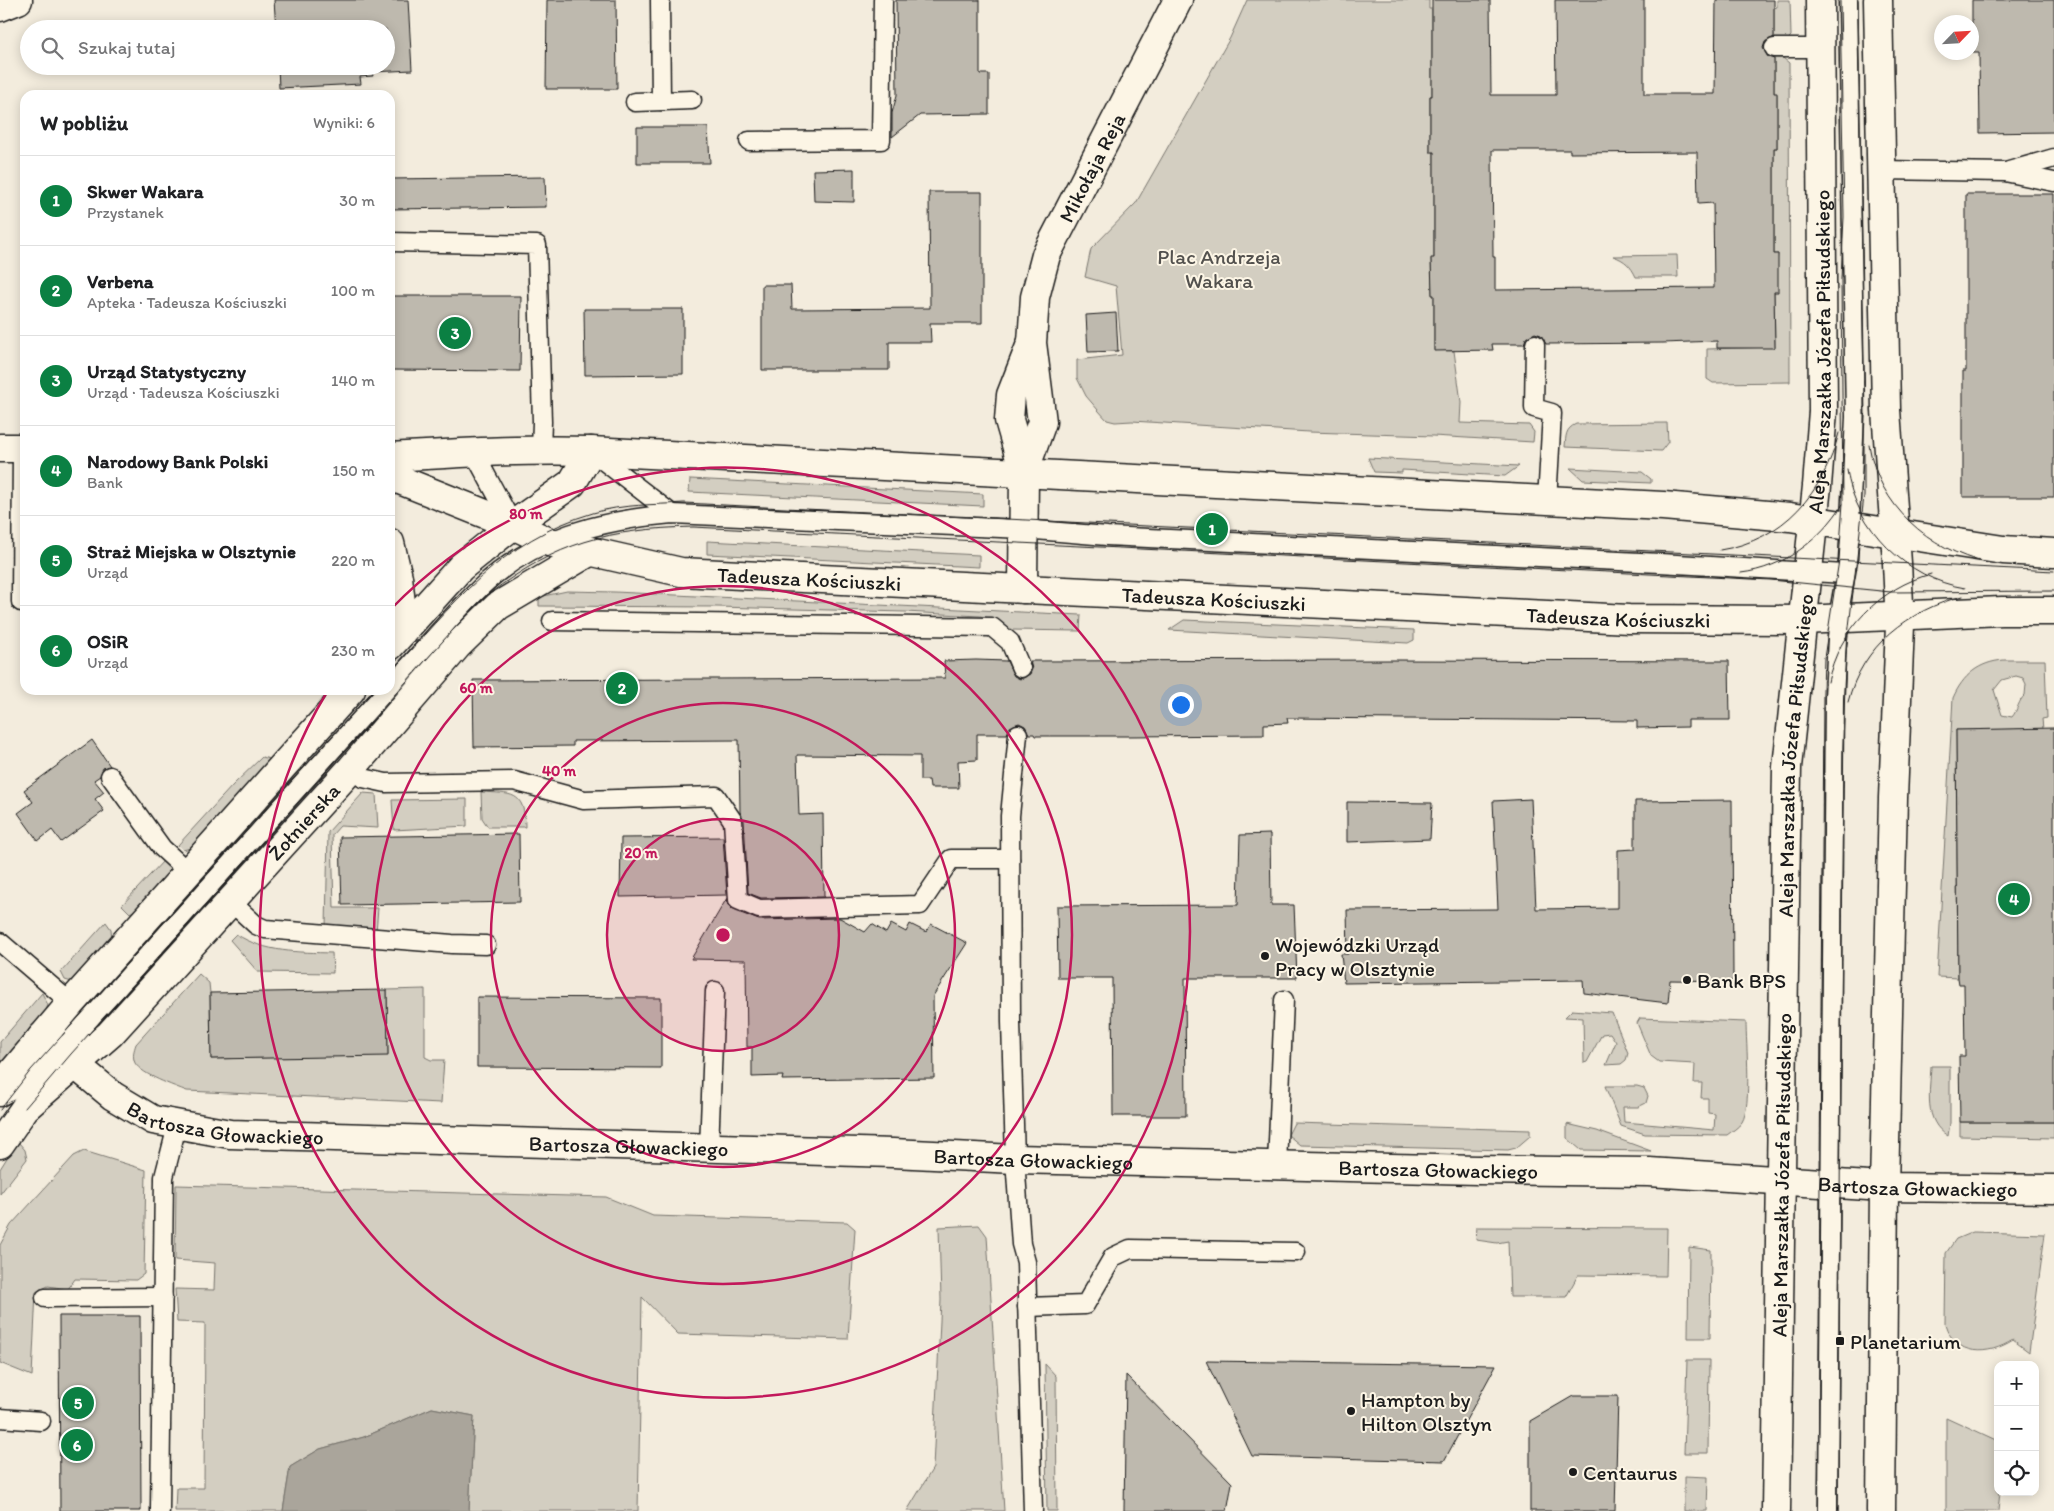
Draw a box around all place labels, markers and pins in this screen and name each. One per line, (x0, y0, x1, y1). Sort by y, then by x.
pin: 3 (439, 314, 471, 352)
pin: 1 (1196, 510, 1228, 548)
pin: 2 (606, 669, 638, 707)
pin: 4 (1998, 880, 2030, 918)
centre of rings (714, 926, 732, 944)
place label: Wojewódzki Urząd Pracy w Olsztynie (1275, 932, 1439, 981)
marker: Wojewódzki Urząd Pracy w Olsztynie (1259, 950, 1271, 962)
place label: Bank BPS (1697, 968, 1786, 993)
marker: Bank BPS (1681, 974, 1693, 986)
place label: Planetarium (1850, 1329, 1961, 1354)
marker: Planetarium (1834, 1335, 1846, 1347)
pin: 5 (62, 1384, 94, 1422)
place label: Hampton by Hilton Olsztyn (1361, 1387, 1492, 1436)
marker: Hampton by Hilton Olsztyn (1345, 1405, 1357, 1417)
pin: 6 (61, 1426, 93, 1464)
place label: Centaurus (1583, 1460, 1678, 1485)
marker: Centaurus (1567, 1466, 1579, 1478)

